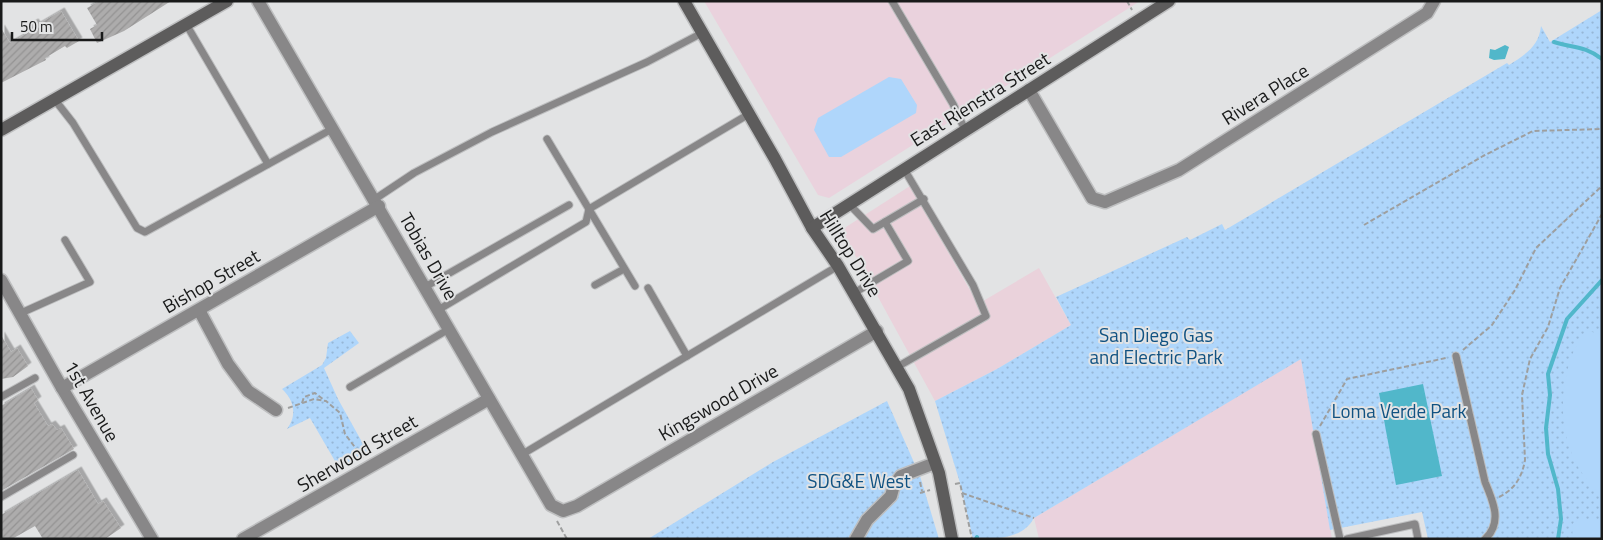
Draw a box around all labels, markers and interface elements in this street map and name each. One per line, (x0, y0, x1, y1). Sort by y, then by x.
scale bar (12, 10, 102, 42)
text: 50 m (20, 15, 53, 38)
street label: East Rienstra Street (904, 44, 1056, 153)
street label: Rivera Place (1216, 55, 1314, 132)
street label: Hilltop Drive (813, 203, 890, 302)
street label: Tobias Drive (393, 207, 466, 305)
street label: Bishop Street (157, 241, 265, 320)
park label: San Diego Gas and Electric Park (1090, 320, 1222, 371)
street label: 1st Avenue (57, 355, 127, 447)
street label: Kingswood Drive (653, 356, 783, 448)
park label: Loma Verde Park (1331, 396, 1467, 425)
street label: Sherwood Street (291, 406, 422, 499)
park label: SDG&E West (807, 466, 911, 495)

